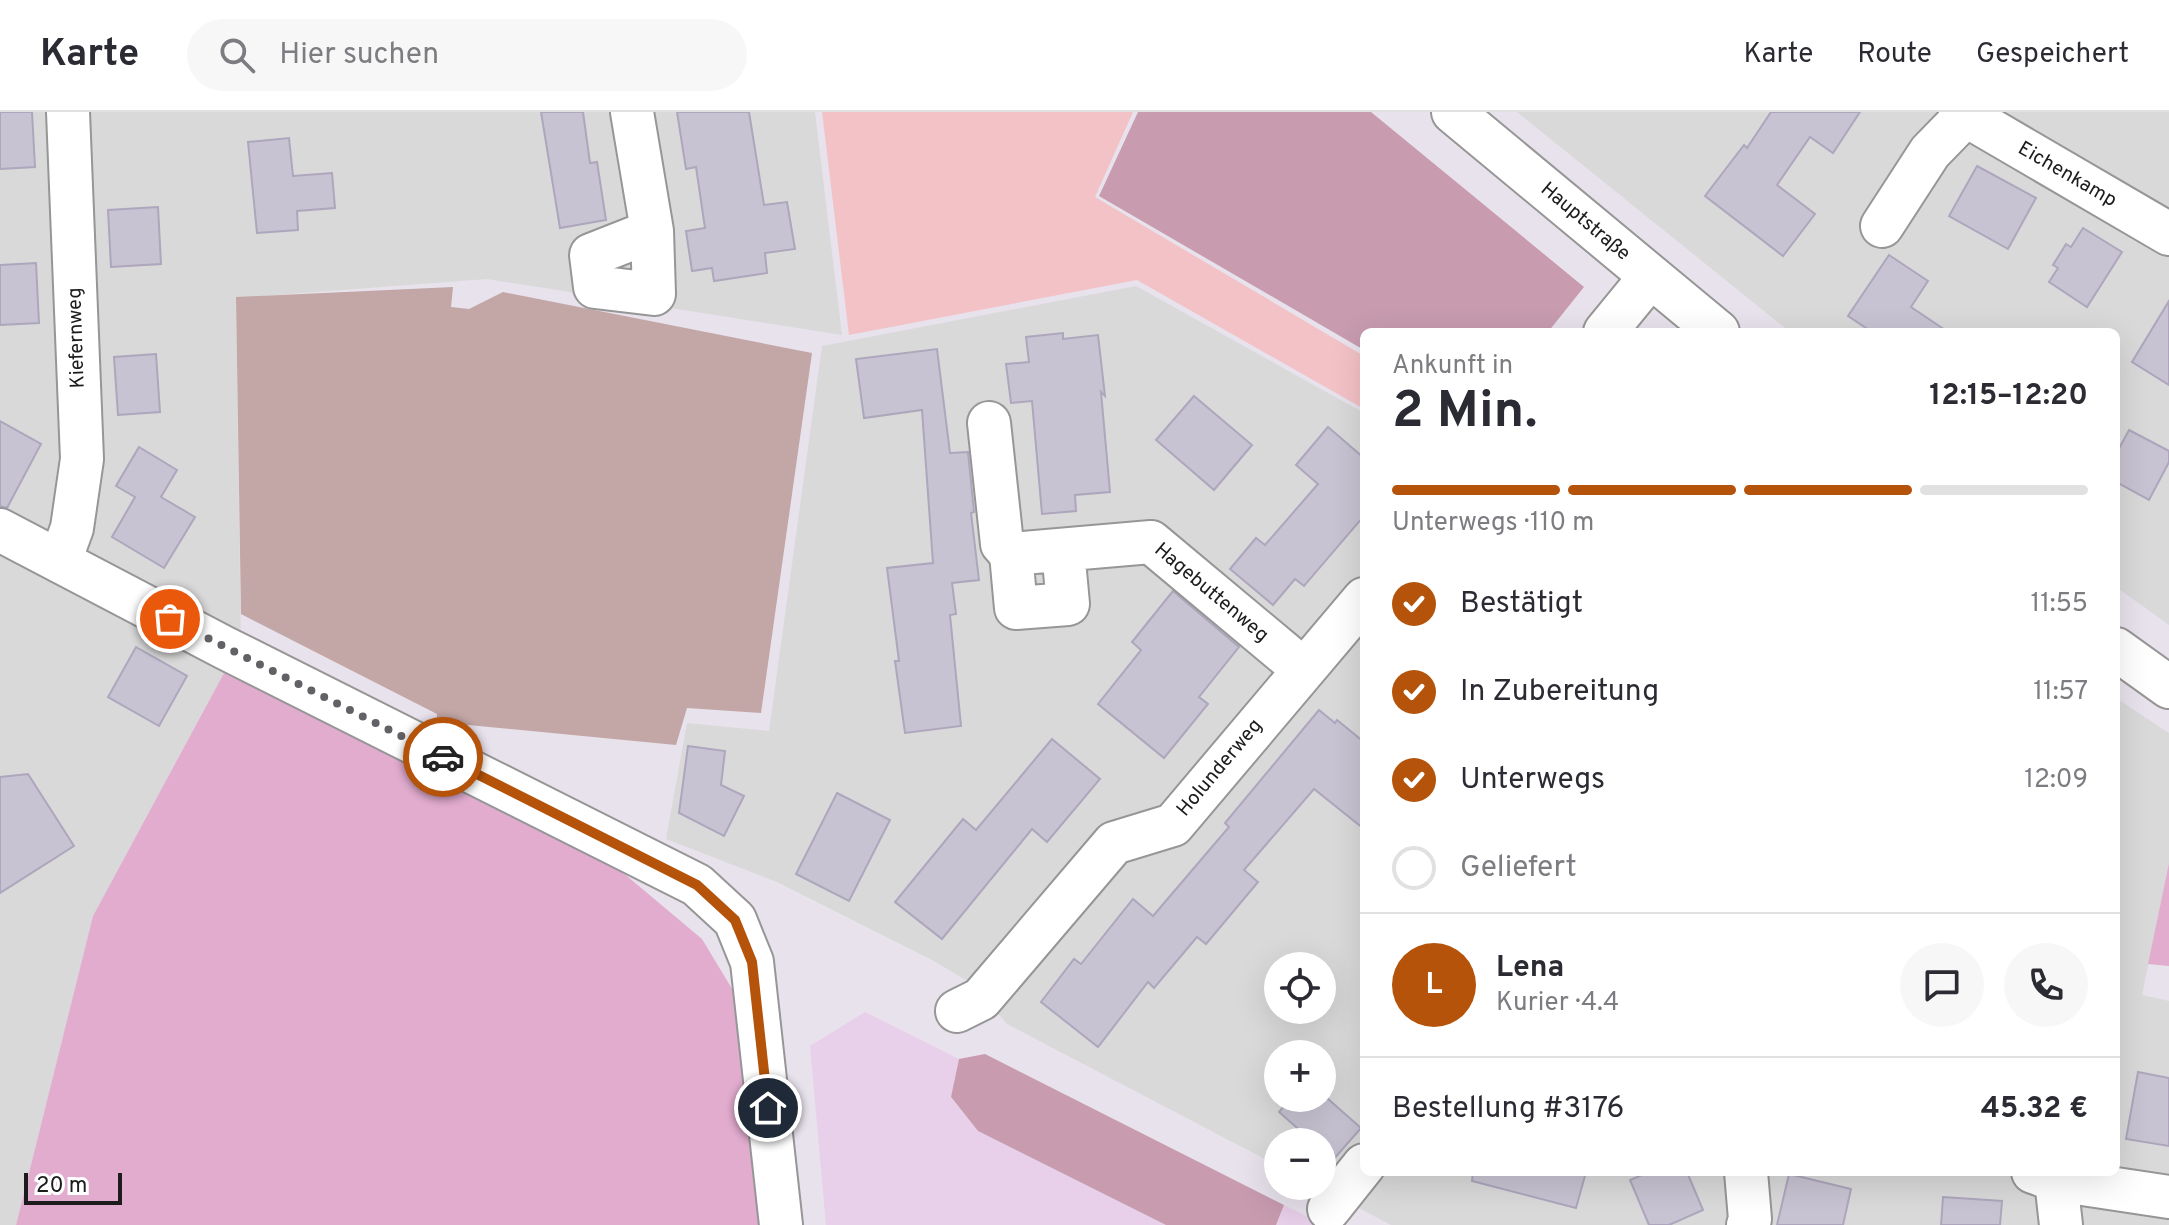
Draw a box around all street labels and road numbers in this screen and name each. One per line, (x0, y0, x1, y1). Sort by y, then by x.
street label: Eichenkamp (2013, 136, 2121, 214)
street label: Hauptstraße (1535, 177, 1635, 267)
street label: Kiefernweg (62, 287, 92, 389)
street label: Hagebuttenweg (1148, 537, 1274, 649)
street label: Holunderweg (1172, 714, 1268, 822)

